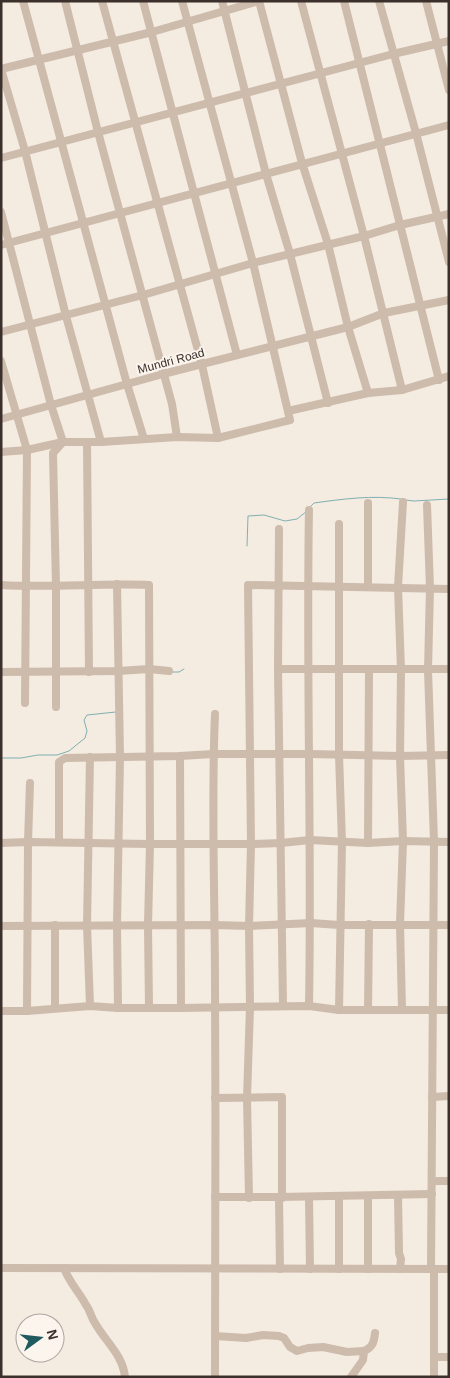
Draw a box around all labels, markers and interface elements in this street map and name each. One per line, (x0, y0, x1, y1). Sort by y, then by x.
street label: Mundri Road (136, 345, 206, 377)
north arrow (15, 1313, 65, 1363)
text: N (44, 1328, 62, 1342)

